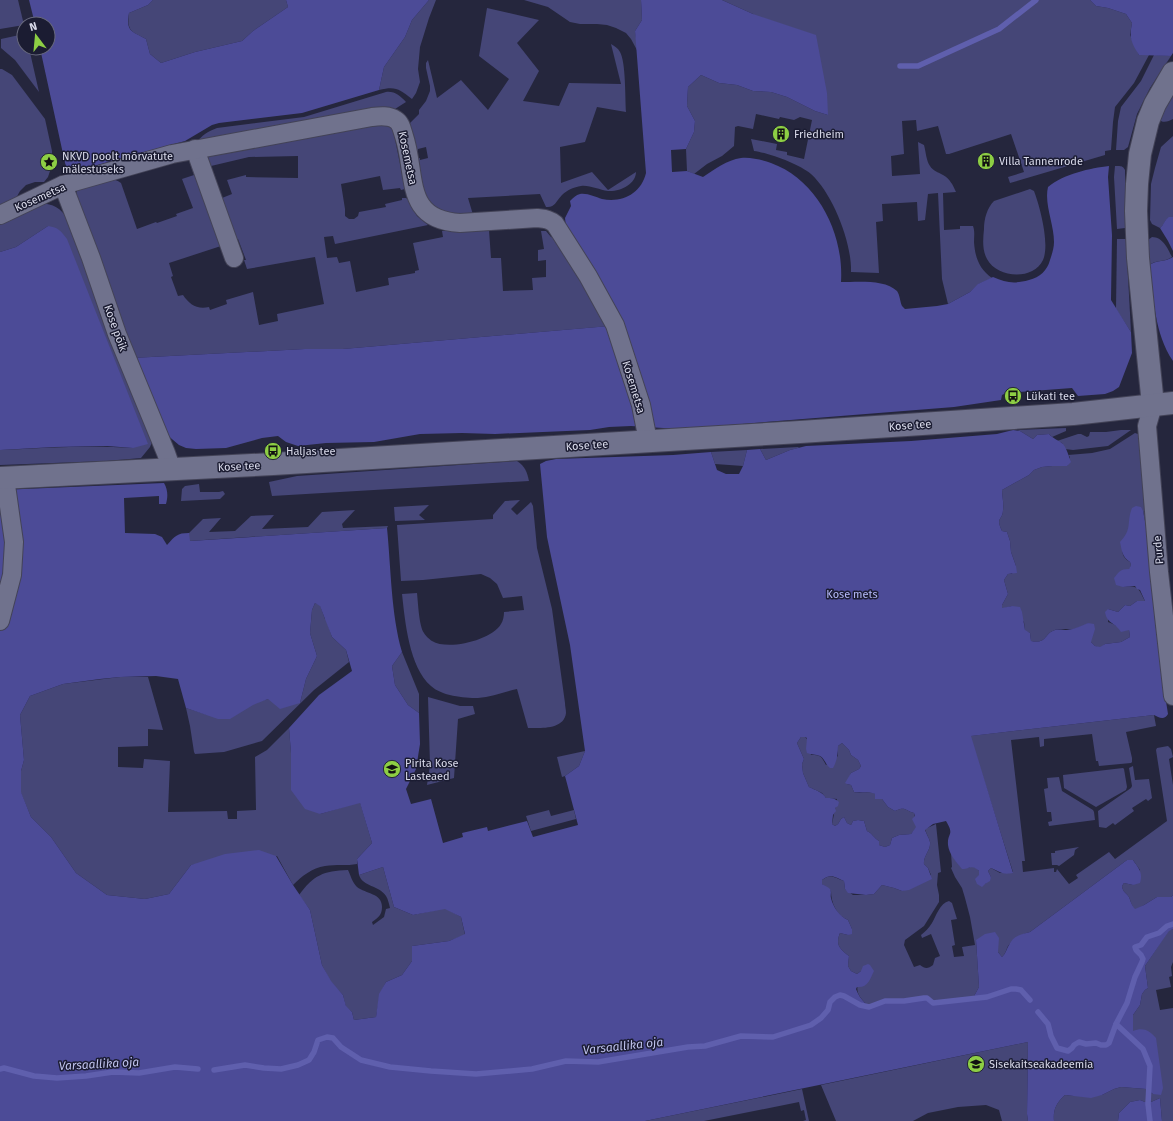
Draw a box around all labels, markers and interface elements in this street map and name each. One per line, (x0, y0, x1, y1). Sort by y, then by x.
north arrow (16, 16, 56, 56)
text: N (28, 20, 39, 34)
building icon: Friedheim (771, 124, 791, 144)
place label: Friedheim (794, 128, 844, 141)
street label: Kosemetsa (396, 130, 420, 186)
place label: NKVD poolt mõrvatute mälestuseks (62, 150, 173, 176)
building icon: Villa Tannenrode (976, 151, 996, 171)
place icon: NKVD poolt mõrvatute mälestuseks (39, 152, 59, 172)
place label: Villa Tannenrode (999, 155, 1083, 168)
street label: Kosemetsa (13, 180, 68, 214)
street label: Kose põik (101, 303, 130, 354)
street label: Kosemetsa (619, 359, 648, 415)
bus stop icon: Lükati tee (1003, 386, 1023, 406)
place label: Lükati tee (1026, 390, 1075, 403)
street label: Kose tee (888, 418, 932, 433)
street label: Kose tee (565, 438, 609, 453)
bus stop icon: Haljas tee (263, 441, 283, 461)
place label: Haljas tee (286, 445, 335, 458)
street label: Kose tee (217, 459, 261, 474)
street label: Purde (1151, 535, 1166, 565)
park label: Kose mets (826, 588, 878, 601)
place label: Pirita Kose Lasteaed (405, 757, 459, 783)
school or university icon: Pirita Kose Lasteaed (382, 759, 402, 779)
water label: Varsaallika oja (582, 1035, 664, 1057)
school or university icon: Sisekaitseakadeemia (966, 1054, 986, 1074)
water label: Varsaallika oja (58, 1055, 140, 1073)
place label: Sisekaitseakadeemia (989, 1058, 1093, 1071)

